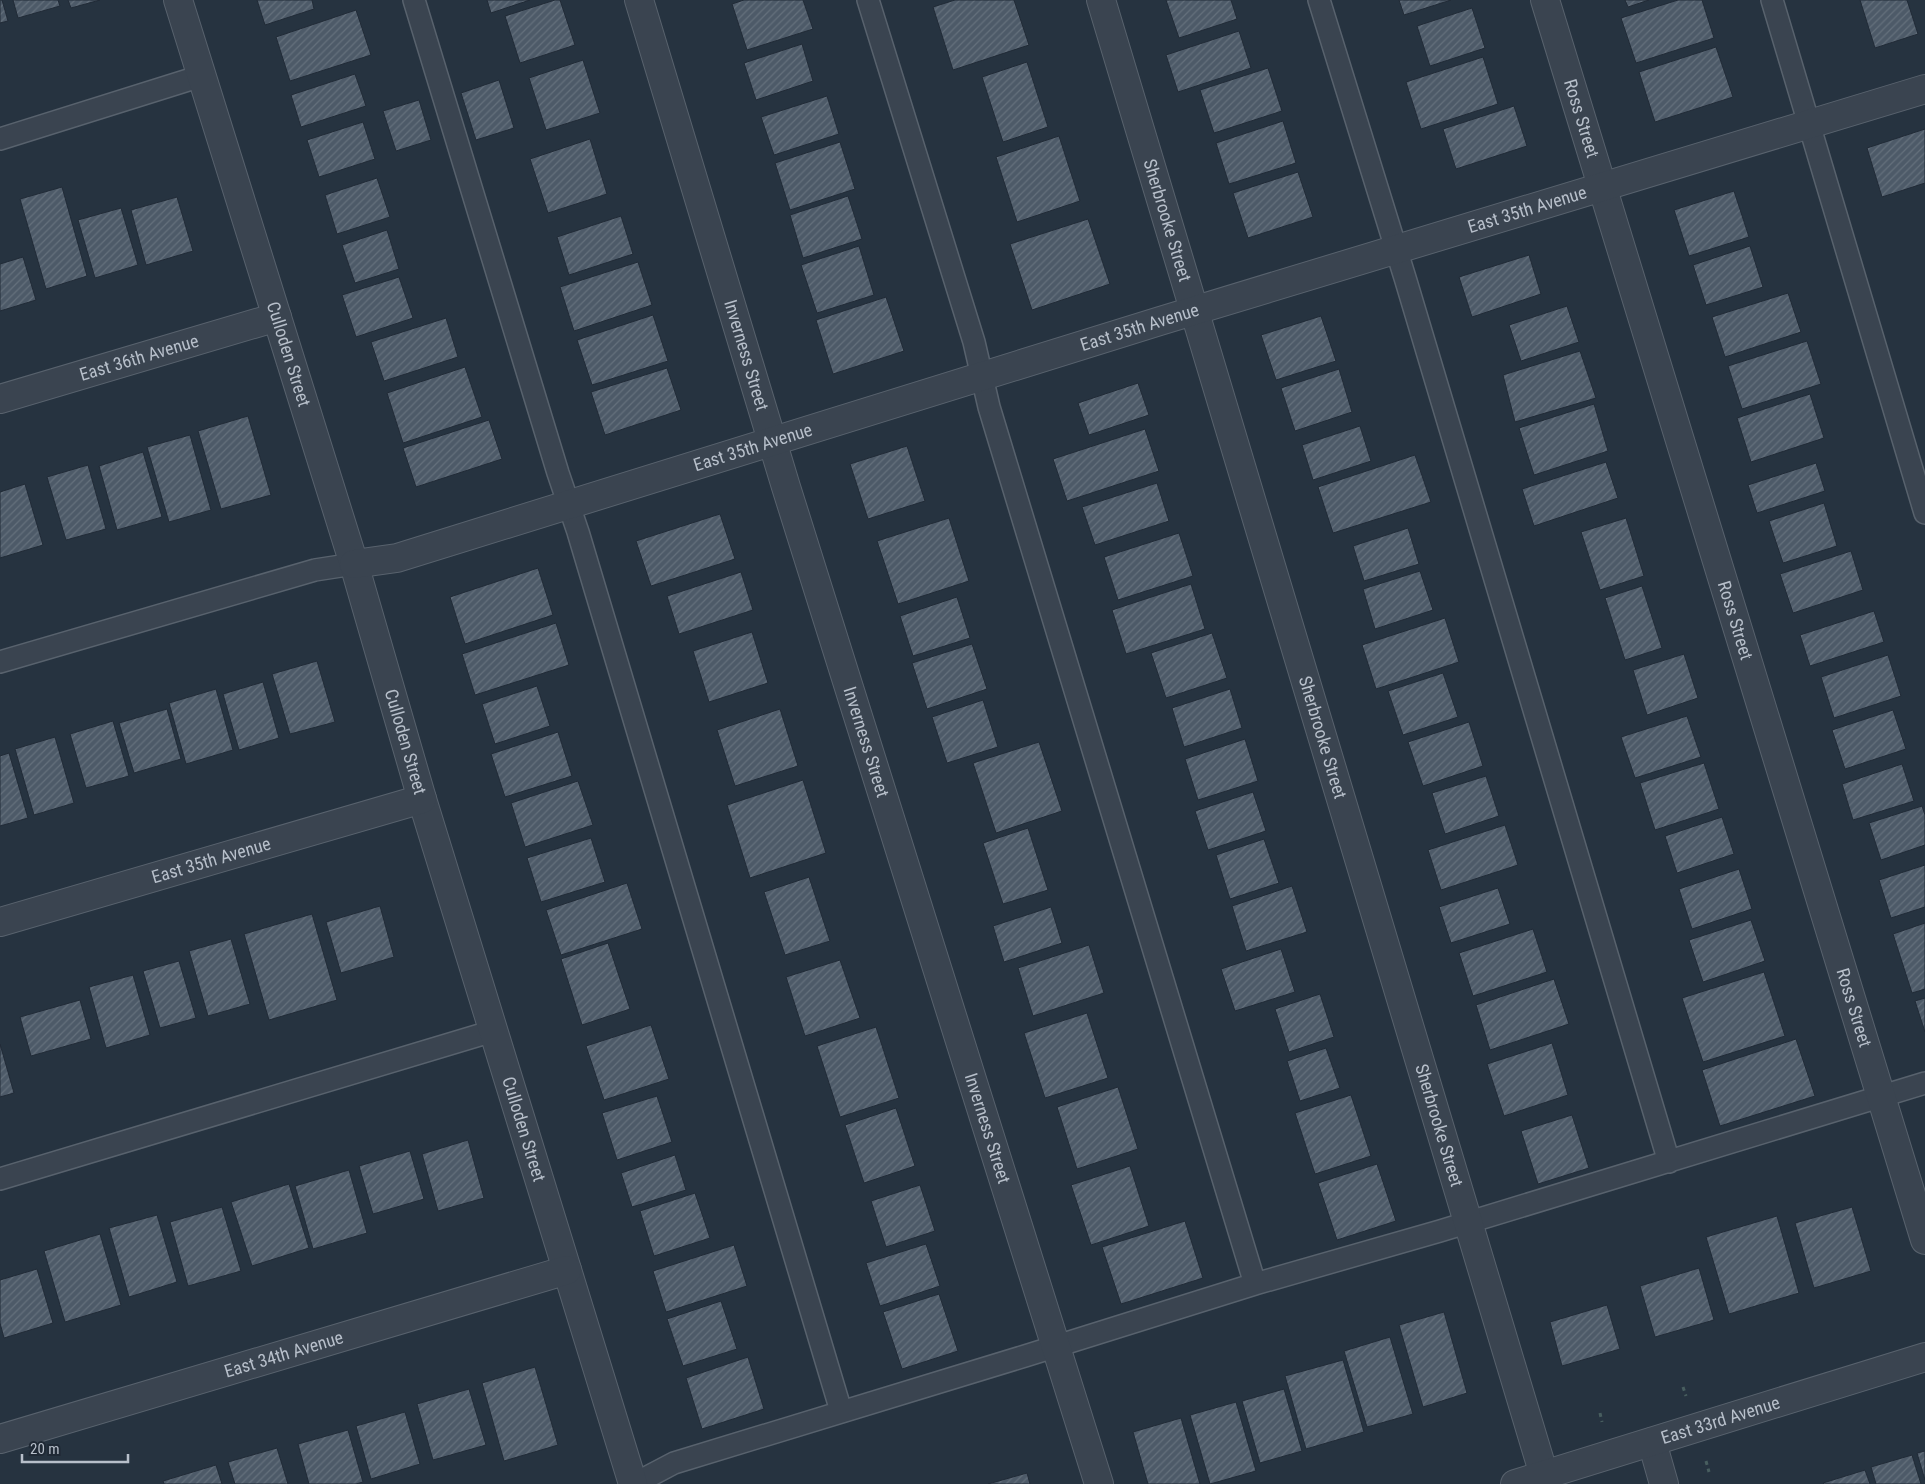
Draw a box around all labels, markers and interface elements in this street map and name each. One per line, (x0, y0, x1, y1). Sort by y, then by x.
street label: Ross Street (1560, 76, 1604, 160)
street label: Sherbrooke Street (1139, 156, 1196, 284)
street label: East 35th Avenue (1465, 181, 1589, 237)
street label: Inverness Street (720, 297, 773, 413)
street label: Culloden Street (263, 299, 315, 409)
street label: East 35th Avenue (1078, 299, 1201, 355)
street label: East 36th Avenue (77, 330, 201, 385)
street label: East 35th Avenue (691, 419, 815, 475)
street label: Ross Street (1714, 578, 1758, 662)
street label: Sherbrooke Street (1295, 673, 1351, 801)
street label: Inverness Street (839, 684, 894, 800)
street label: Culloden Street (381, 687, 431, 797)
street label: East 35th Avenue (149, 833, 273, 887)
street label: Ross Street (1832, 966, 1876, 1050)
street label: Sherbrooke Street (1411, 1061, 1468, 1189)
street label: Inverness Street (961, 1070, 1015, 1186)
street label: Culloden Street (498, 1074, 550, 1184)
street label: East 34th Avenue (222, 1326, 345, 1382)
street label: East 33rd Avenue (1658, 1392, 1782, 1448)
scale bar (22, 1432, 129, 1464)
text: 20 m (30, 1440, 60, 1458)

